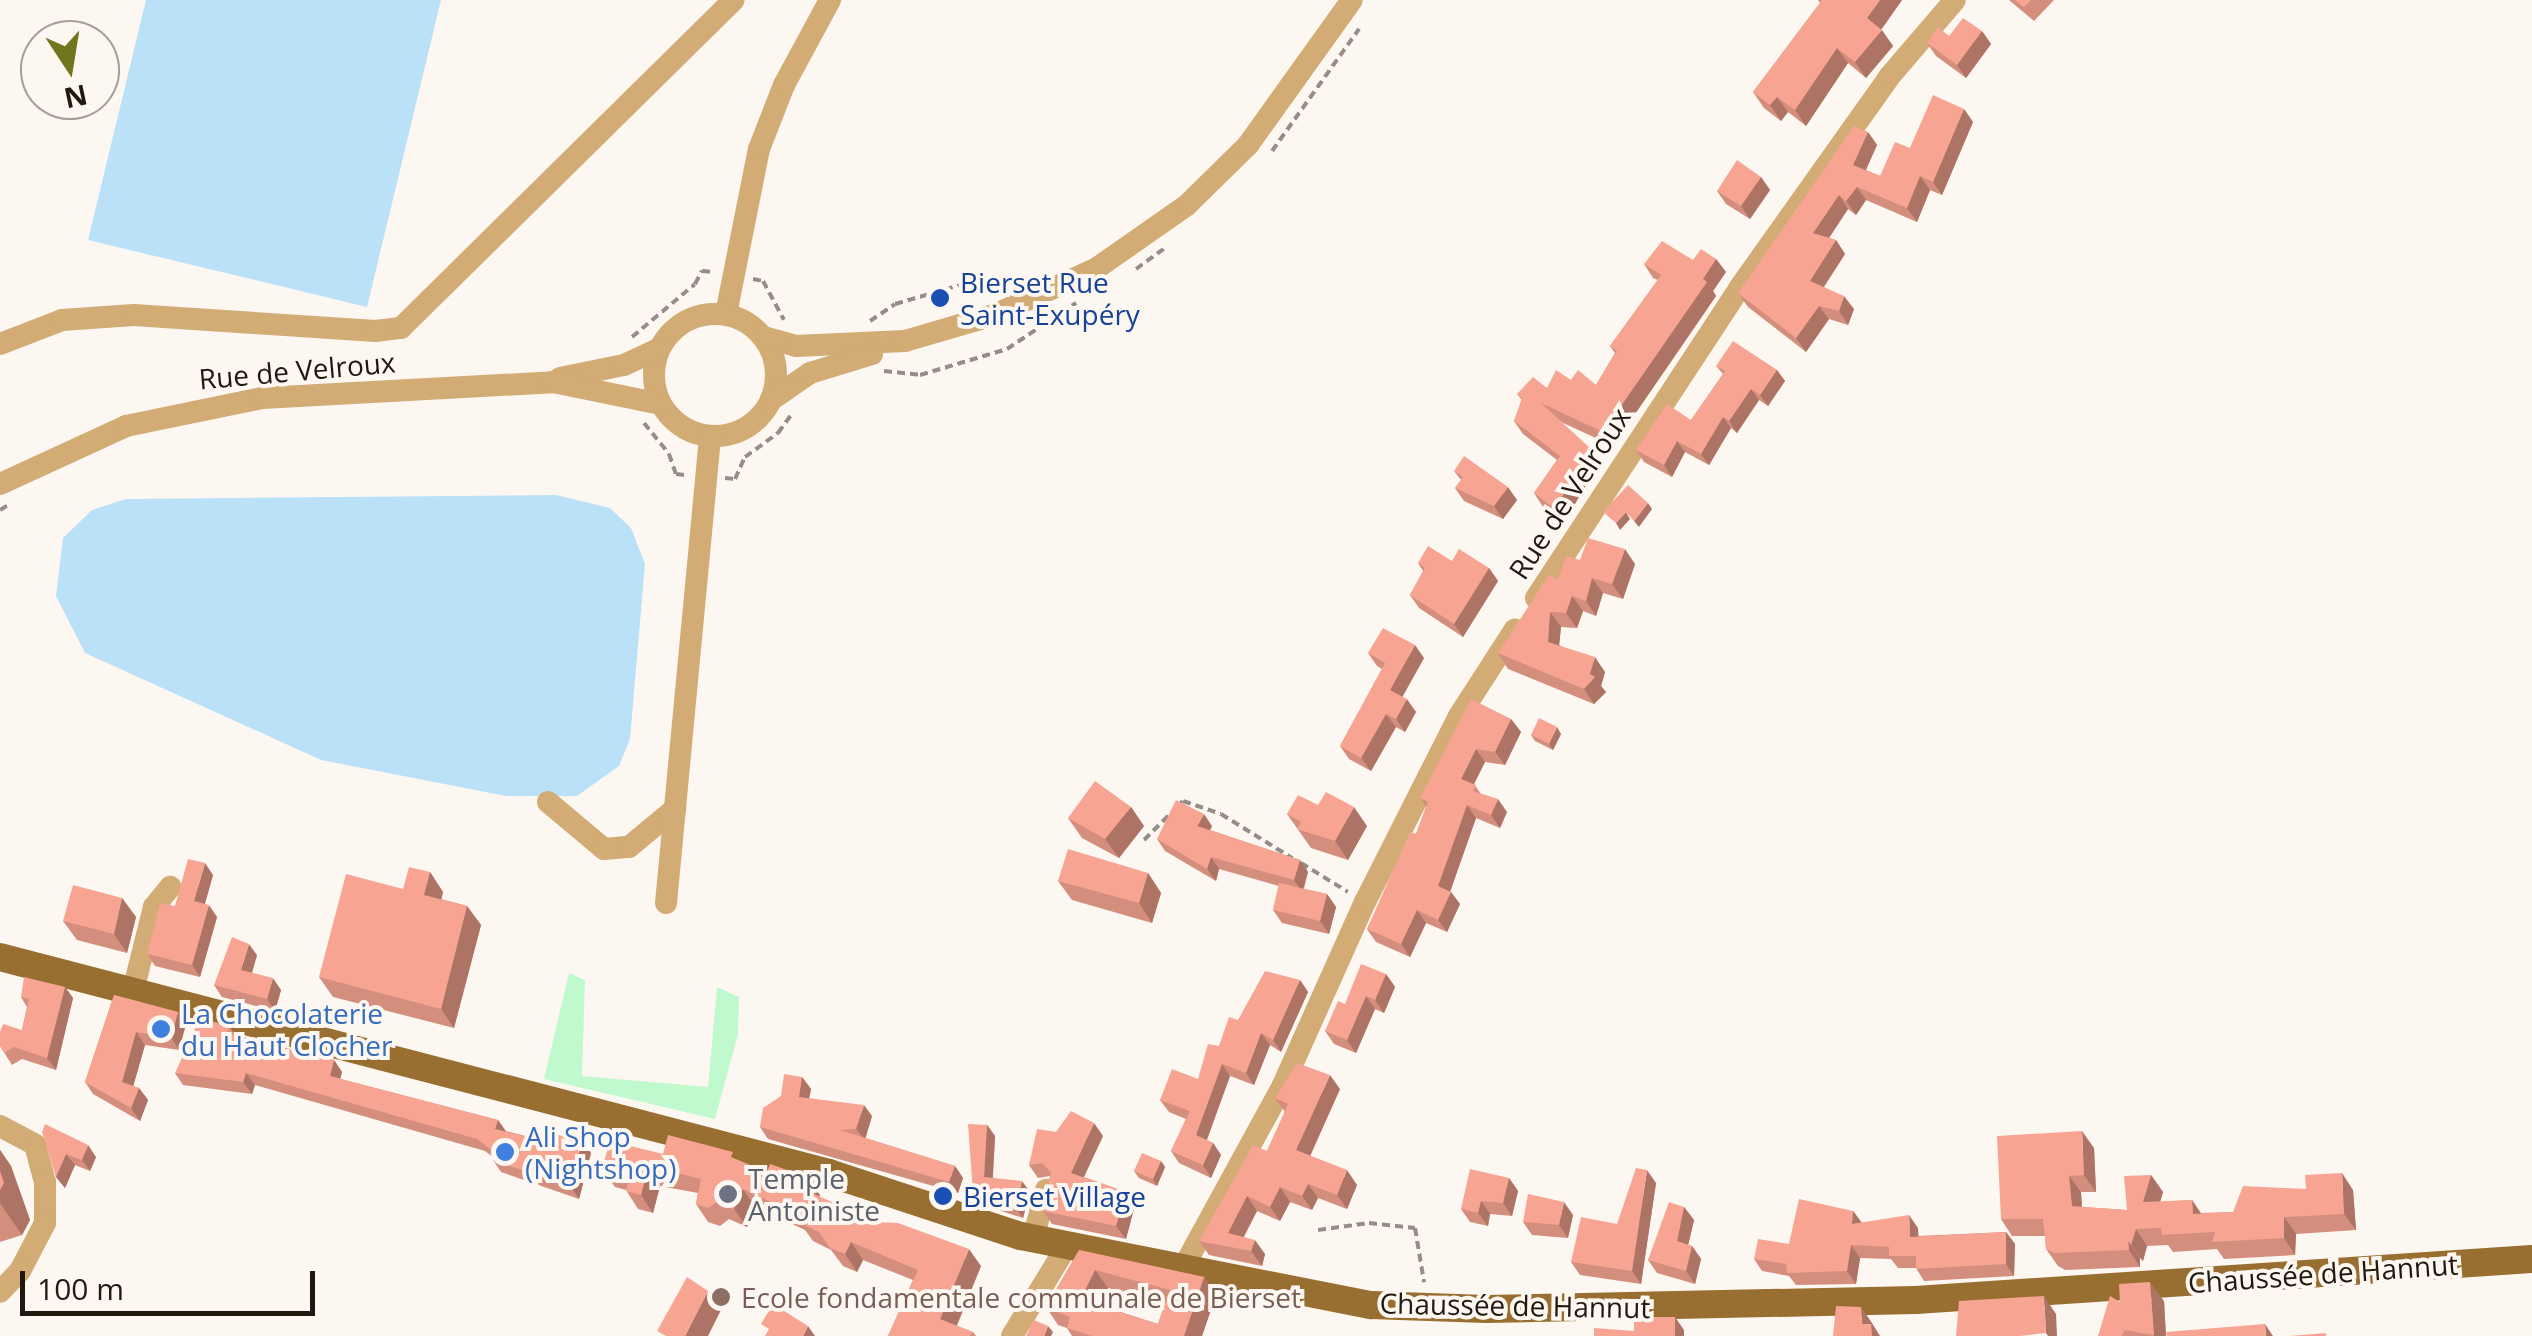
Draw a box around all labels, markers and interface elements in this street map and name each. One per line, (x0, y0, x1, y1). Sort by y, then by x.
north arrow (20, 20, 120, 120)
text: N (61, 76, 91, 118)
place label: Bierset Rue Saint-Exupéry (960, 265, 1140, 331)
marker: Bierset Rue Saint-Exupéry (929, 287, 951, 309)
street label: Rue de Velroux (197, 345, 397, 395)
street label: Rue de Velroux (1501, 401, 1637, 585)
place label: La Chocolaterie du Haut Clocher (181, 996, 393, 1062)
marker: La Chocolaterie du Haut Clocher (150, 1018, 172, 1040)
place label: Ali Shop (Nightshop) (525, 1119, 677, 1185)
marker: Ali Shop (Nightshop) (494, 1141, 516, 1163)
place label: Temple Antoiniste (748, 1161, 880, 1227)
place label: Bierset Village (963, 1179, 1146, 1213)
marker: Temple Antoiniste (717, 1183, 739, 1205)
marker: Bierset Village (932, 1185, 954, 1207)
street label: Chaussée de Hannut (2187, 1247, 2459, 1299)
scale bar (25, 1251, 320, 1313)
text: 100 m (37, 1268, 124, 1309)
place label: Ecole fondamentale communale de Bierset (741, 1280, 1301, 1314)
marker: Ecole fondamentale communale de Bierset (710, 1286, 732, 1308)
street label: Chaussée de Hannut (1379, 1286, 1651, 1324)

